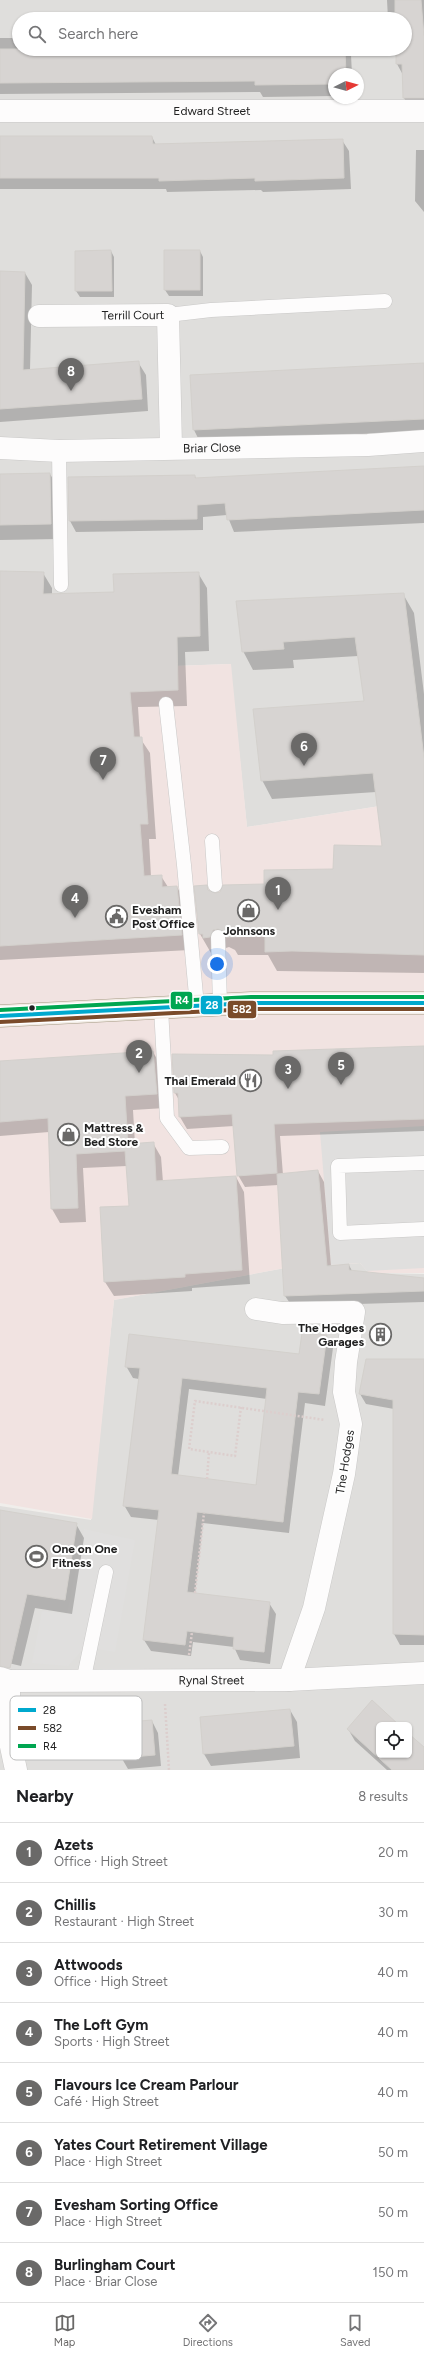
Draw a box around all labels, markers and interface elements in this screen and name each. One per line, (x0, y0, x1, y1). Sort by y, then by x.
search box (12, 12, 412, 56)
icon: search (26, 23, 48, 45)
text: Search here (58, 25, 138, 43)
north arrow (328, 68, 364, 104)
street label: Edward Street (173, 104, 251, 118)
street label: Terrill Court (102, 308, 165, 323)
pin: 8 (58, 358, 84, 391)
street label: Briar Close (183, 440, 241, 456)
pin: 6 (291, 733, 317, 766)
pin: 7 (90, 747, 116, 780)
pin: 1 (265, 877, 291, 910)
pin: 4 (62, 885, 88, 918)
shop icon: Johnsons (236, 897, 262, 923)
place label: Evesham Post Office (132, 903, 195, 931)
public building icon: Evesham Post Office (104, 904, 130, 930)
place label: Johnsons (223, 924, 276, 938)
your location (207, 954, 227, 974)
line badge: R4 (170, 991, 193, 1010)
text: R4 (175, 994, 189, 1007)
line badge: 28 (200, 995, 223, 1015)
text: 28 (205, 999, 219, 1012)
line badge: 582 (227, 1000, 257, 1019)
unlabelled marker (27, 1003, 37, 1013)
text: 582 (232, 1003, 252, 1016)
pin: 2 (126, 1040, 152, 1073)
pin: 5 (328, 1052, 354, 1085)
pin: 3 (275, 1056, 301, 1089)
restaurant icon: Thai Emerald (238, 1068, 264, 1094)
place label: Thai Emerald (165, 1074, 236, 1088)
place label: Mattress & Bed Store (84, 1121, 144, 1149)
shop icon: Mattress & Bed Store (56, 1122, 82, 1148)
place label: The Hodges Garages (298, 1321, 364, 1349)
building icon: The Hodges Garages (367, 1322, 393, 1348)
street label: The Hodges (333, 1428, 357, 1495)
place label: One on One Fitness (52, 1542, 118, 1570)
sports icon: One on One Fitness (23, 1543, 49, 1569)
street label: Rynal Street (179, 1673, 245, 1687)
legend (10, 1696, 142, 1760)
text: 28 (43, 1704, 56, 1717)
text: 582 (43, 1722, 62, 1735)
map controls (376, 1722, 412, 1758)
button: locate (376, 1722, 412, 1758)
text: R4 (43, 1740, 57, 1753)
text: Nearby (16, 1786, 74, 1806)
text: 8 results (358, 1789, 408, 1804)
text: Azets (54, 1836, 93, 1854)
text: 1 (26, 1845, 32, 1860)
text: 20 m (378, 1845, 408, 1860)
text: Office · High Street (54, 1854, 168, 1869)
text: Chillis (54, 1896, 96, 1914)
text: 2 (25, 1905, 33, 1920)
text: 30 m (378, 1905, 408, 1920)
text: Restaurant · High Street (54, 1914, 194, 1929)
text: Attwoods (54, 1956, 122, 1974)
text: 3 (25, 1965, 33, 1980)
text: 40 m (377, 1965, 408, 1980)
text: Office · High Street (54, 1974, 168, 1989)
text: The Loft Gym (54, 2016, 148, 2034)
text: 4 (25, 2025, 33, 2040)
text: 40 m (377, 2025, 408, 2040)
text: Sports · High Street (54, 2034, 170, 2049)
text: Flavours Ice Cream Parlour (54, 2076, 238, 2094)
text: 5 (25, 2085, 33, 2100)
text: 40 m (377, 2085, 408, 2100)
text: Café · High Street (54, 2094, 159, 2109)
text: Yates Court Retirement Village (54, 2136, 267, 2154)
text: 6 (25, 2145, 33, 2160)
text: 50 m (378, 2145, 408, 2160)
text: Place · High Street (54, 2154, 162, 2169)
text: Evesham Sorting Office (54, 2196, 218, 2214)
text: 7 (25, 2205, 33, 2220)
text: 50 m (378, 2205, 408, 2220)
text: Place · High Street (54, 2214, 162, 2229)
text: Burlingham Court (54, 2256, 176, 2274)
text: 8 (25, 2265, 33, 2280)
text: 150 m (373, 2265, 408, 2280)
text: Place · Briar Close (54, 2274, 157, 2289)
tab: Map (54, 2312, 76, 2349)
tab: Directions (183, 2312, 233, 2349)
tab: Saved (340, 2312, 370, 2349)

